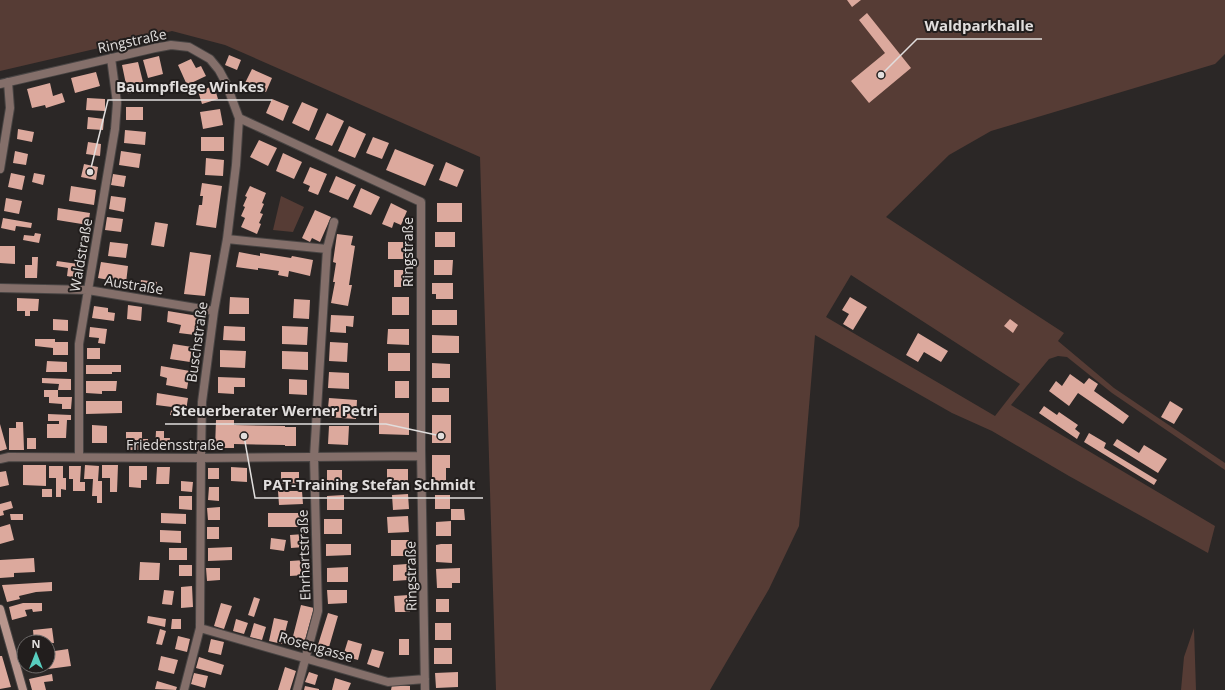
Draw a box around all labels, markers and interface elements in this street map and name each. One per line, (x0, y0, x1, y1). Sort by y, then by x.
callout: Waldparkhalle (917, 12, 1042, 39)
text: Waldparkhalle (924, 15, 1034, 35)
street label: Ringstraße (96, 24, 168, 57)
callout: Baumpflege Winkes (108, 73, 272, 100)
text: Baumpflege Winkes (116, 76, 264, 96)
street label: Waldstraße (65, 216, 96, 293)
street label: Ringstraße (398, 217, 417, 287)
street label: Austraße (103, 270, 165, 299)
street label: Buschstraße (181, 300, 212, 384)
callout: Steuerberater Werner Petri (165, 397, 386, 424)
text: Steuerberater Werner Petri (172, 400, 378, 420)
street label: Friedensstraße (126, 435, 224, 454)
callout: PAT-Training Stefan Schmidt (255, 471, 483, 498)
text: PAT-Training Stefan Schmidt (263, 474, 476, 494)
street label: Ehrhartstraße (292, 509, 315, 601)
street label: Ringstraße (400, 541, 421, 611)
street label: Rosengasse (277, 627, 356, 666)
north arrow (16, 634, 56, 674)
text: N (32, 636, 40, 651)

